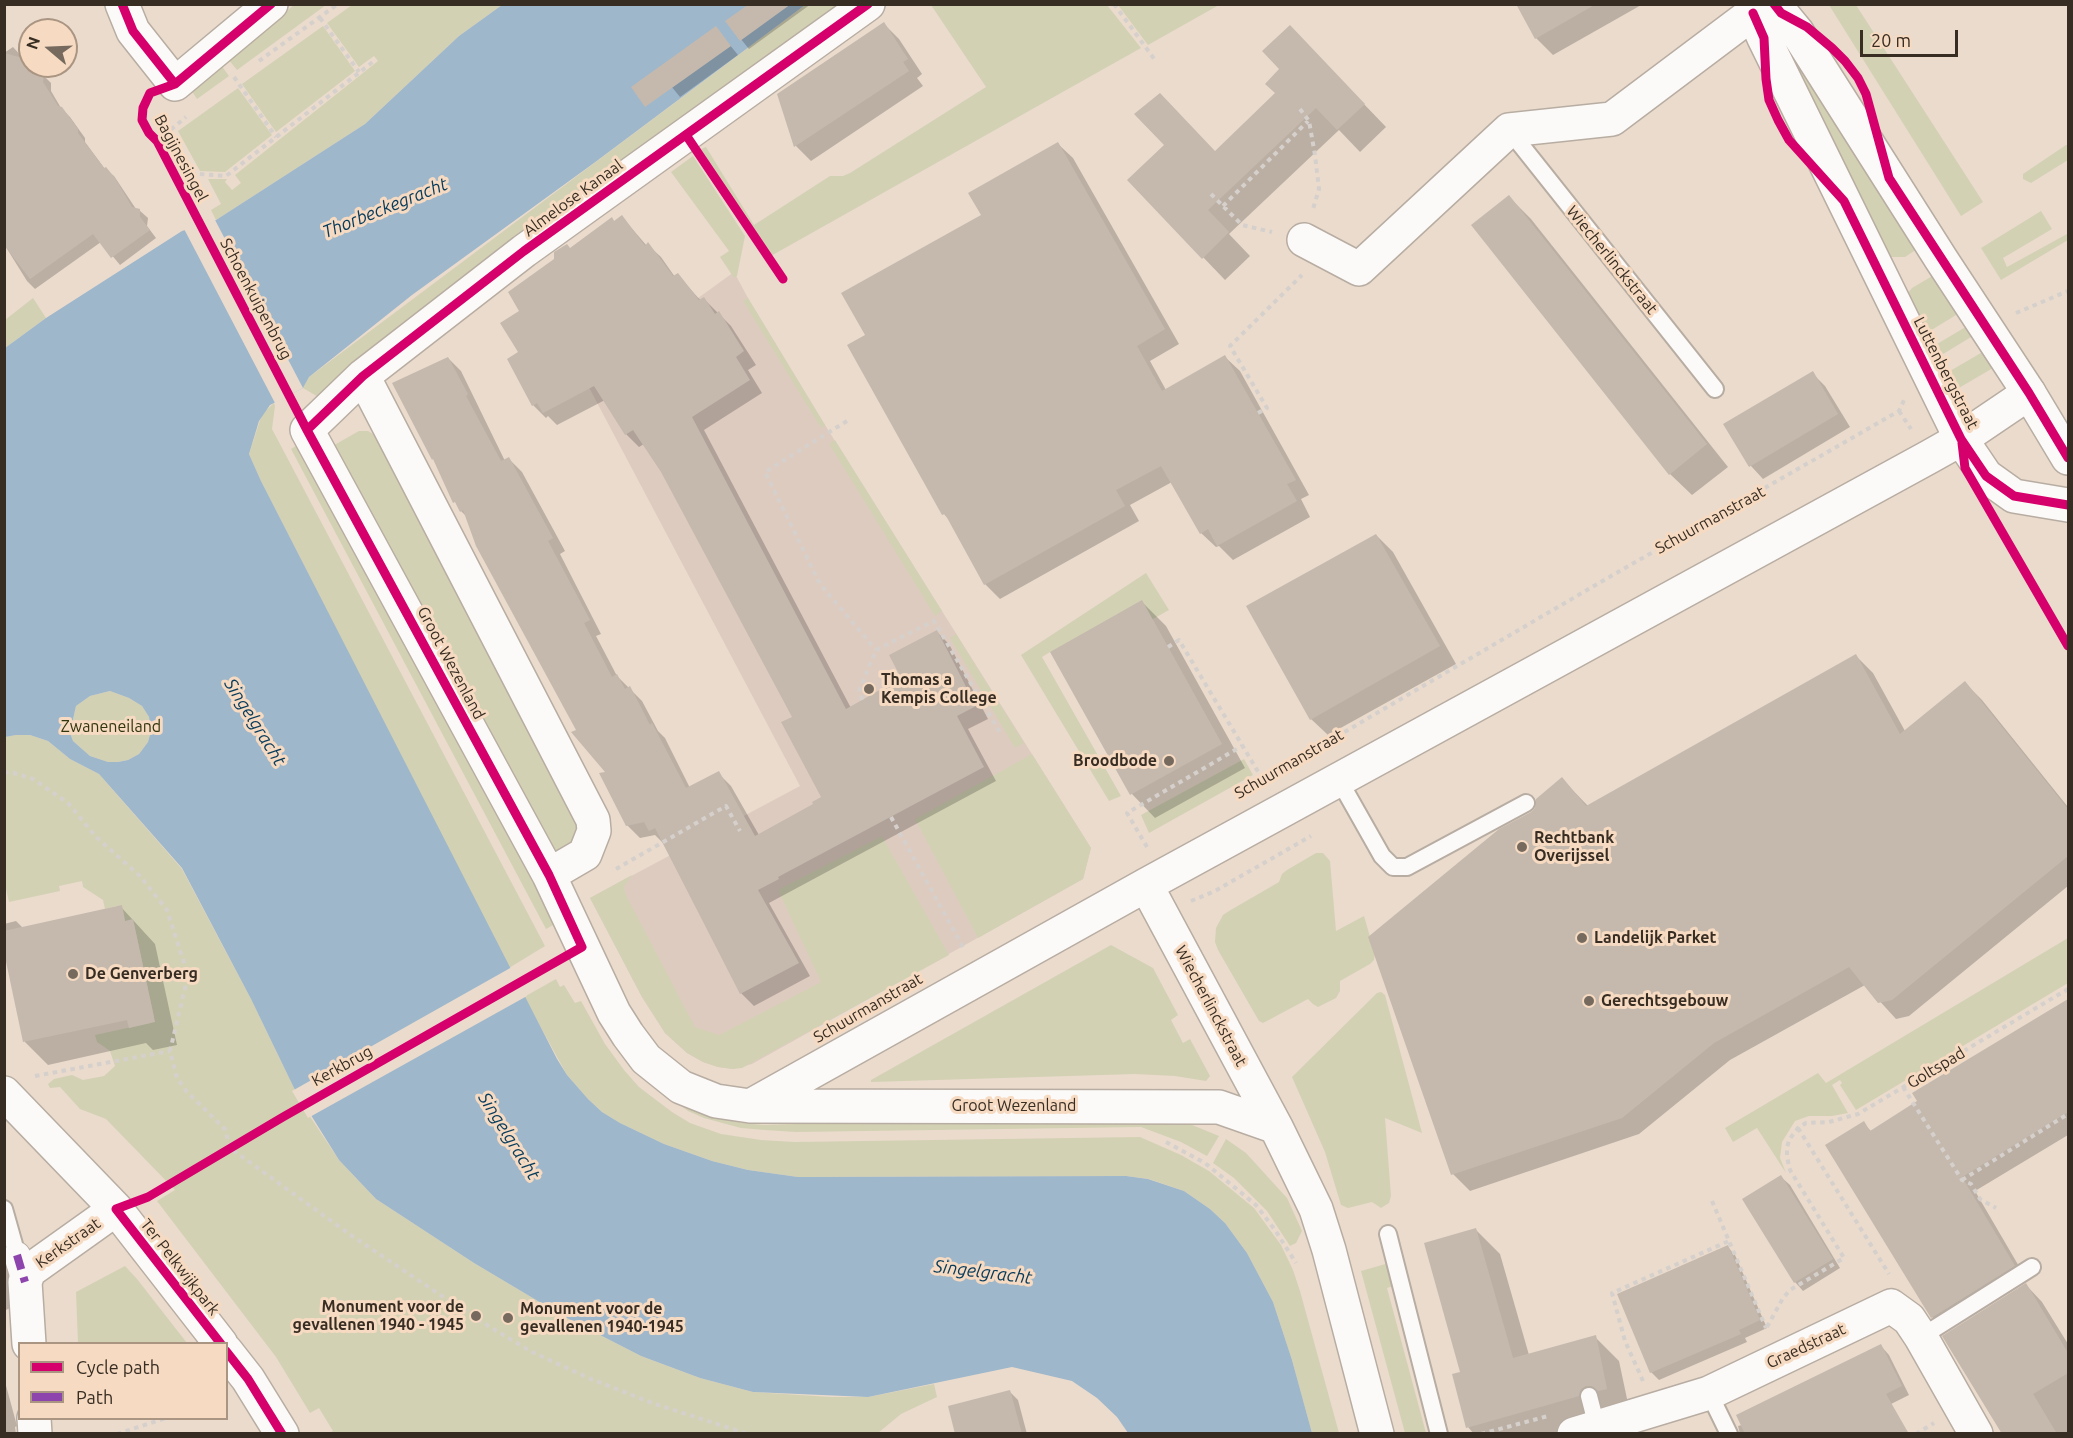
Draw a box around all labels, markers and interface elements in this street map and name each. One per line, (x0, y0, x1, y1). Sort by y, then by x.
north arrow (18, 18, 78, 78)
scale bar (1863, 18, 1960, 56)
text: 20 m (1871, 30, 1911, 50)
text: N (22, 34, 43, 51)
street label: Bagijnesingel (150, 111, 212, 205)
street label: Almelose Kanaal (520, 156, 626, 240)
water label: Thorbeckegracht (319, 173, 451, 243)
street label: Wiecherlinckstraat (1562, 202, 1662, 318)
street label: Schoenkuipenbrug (216, 235, 296, 363)
street label: Luttenbergstraat (1909, 314, 1983, 432)
street label: Schuurmanstraat (1652, 482, 1768, 558)
street label: Groot Wezenland (413, 603, 489, 723)
place label: Thomas a Kempis College (881, 670, 997, 708)
water label: Singelgracht (220, 674, 290, 770)
marker: Thomas a Kempis College (862, 682, 876, 696)
park label: Zwaneneiland (61, 717, 161, 737)
street label: Schuurmanstraat (1231, 725, 1347, 803)
place label: Broodbode (1073, 751, 1157, 771)
marker: Broodbode (1162, 754, 1176, 768)
place label: Rechtbank Overijssel (1534, 828, 1614, 866)
marker: Rechtbank Overijssel (1515, 840, 1529, 854)
place label: Landelijk Parket (1594, 928, 1716, 948)
marker: Landelijk Parket (1575, 931, 1589, 945)
street label: Wiecherlinckstraat (1171, 942, 1251, 1070)
place label: De Genverberg (85, 964, 198, 984)
marker: De Genverberg (66, 967, 80, 981)
street label: Schuurmanstraat (810, 969, 926, 1047)
place label: Gerechtsgebouw (1601, 991, 1728, 1011)
marker: Gerechtsgebouw (1582, 994, 1596, 1008)
street label: Kerkbrug (308, 1042, 376, 1090)
street label: Goltspad (1903, 1043, 1969, 1093)
water label: Singelgracht (474, 1088, 544, 1184)
street label: Groot Wezenland (952, 1096, 1076, 1116)
street label: Kerkstraat (32, 1214, 104, 1272)
street label: Ter Pelkwijkpark (136, 1215, 224, 1319)
water label: Singelgracht (933, 1255, 1033, 1289)
place label: Monument voor de gevallenen 1940 - 1945 (293, 1297, 464, 1335)
place label: Monument voor de gevallenen 1940-1945 (520, 1299, 684, 1337)
marker: Monument voor de gevallenen 1940 - 1945 (469, 1309, 483, 1323)
marker: Monument voor de gevallenen 1940-1945 (501, 1311, 515, 1325)
street label: Graedstraat (1763, 1319, 1849, 1373)
legend (18, 1342, 228, 1420)
text: Cycle path (76, 1357, 160, 1377)
text: Path (76, 1387, 113, 1407)

